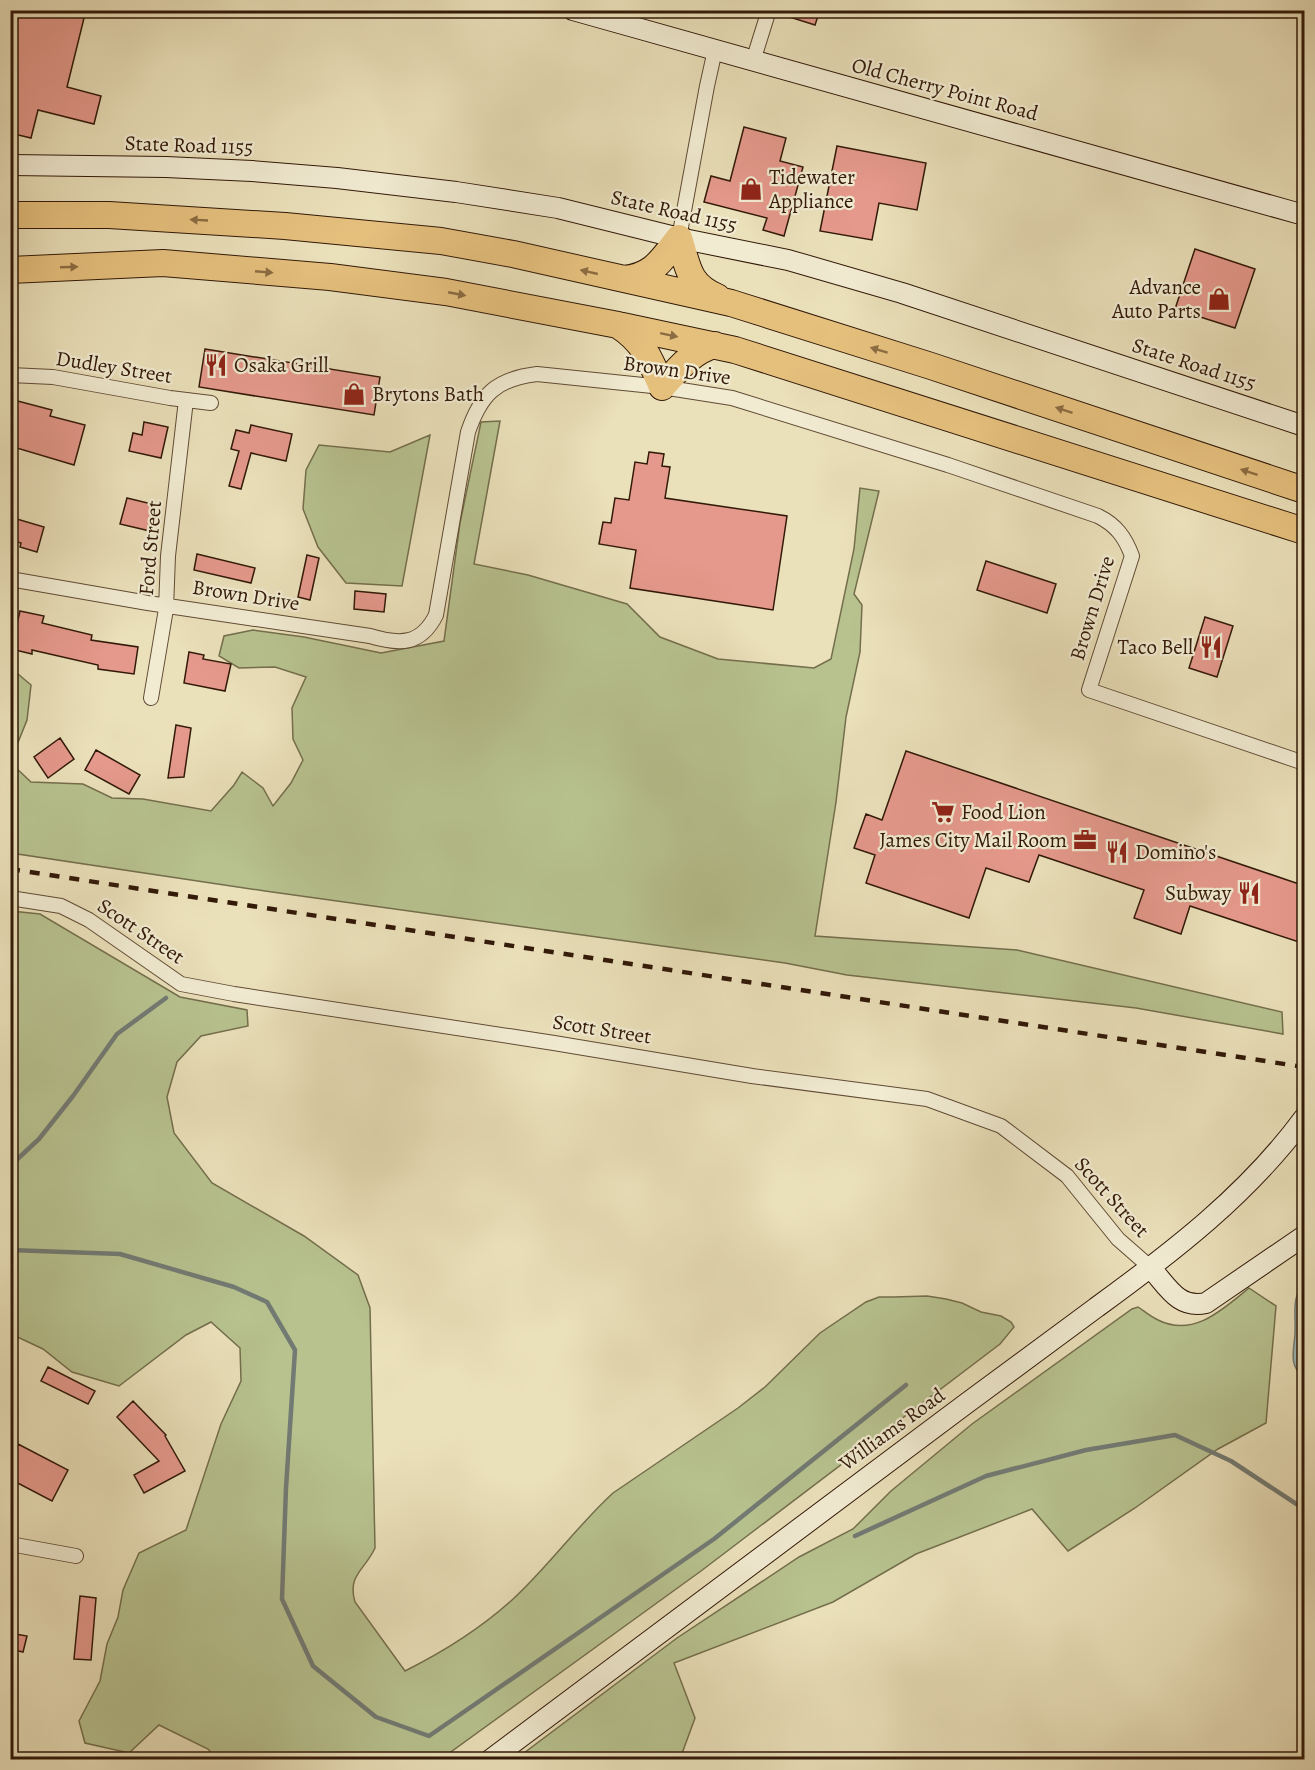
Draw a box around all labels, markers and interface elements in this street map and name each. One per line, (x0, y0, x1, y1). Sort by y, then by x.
street label: Old Cherry Point Road (849, 51, 1042, 128)
street label: State Road 1155 (124, 129, 254, 161)
place label: Tidewater Appliance (768, 163, 855, 215)
shop icon: Tidewater Appliance (738, 176, 764, 202)
street label: State Road 1155 (608, 183, 740, 239)
one-way arrow (190, 216, 209, 225)
one-way arrow (59, 263, 78, 272)
one-way arrow (580, 266, 599, 276)
one-way arrow (254, 267, 273, 277)
place label: Advance Auto Parts (1111, 273, 1201, 325)
shop icon: Advance Auto Parts (1206, 286, 1232, 312)
one-way arrow (448, 290, 467, 299)
one-way arrow (660, 331, 678, 341)
street label: State Road 1155 (1128, 331, 1260, 397)
street label: Dudley Street (54, 344, 174, 390)
one-way arrow (870, 345, 888, 354)
street label: Brown Drive (622, 349, 732, 391)
place label: Osaka Grill (234, 351, 329, 379)
restaurant icon: Osaka Grill (203, 352, 229, 378)
place label: Brytons Bath (372, 380, 484, 408)
shop icon: Brytons Bath (341, 381, 367, 407)
one-way arrow (1055, 405, 1073, 415)
one-way arrow (1240, 467, 1258, 476)
street label: Ford Street (132, 499, 168, 597)
street label: Brown Drive (1063, 552, 1121, 664)
street label: Brown Drive (191, 573, 301, 617)
place label: Taco Bell (1118, 633, 1193, 661)
restaurant icon: Taco Bell (1198, 634, 1224, 660)
place label: Food Lion (961, 798, 1046, 826)
supermarket icon: Food Lion (930, 799, 956, 825)
place label: James City Mail Room (879, 826, 1067, 854)
office icon: James City Mail Room (1072, 827, 1098, 853)
place label: Domino's (1135, 838, 1216, 866)
restaurant icon: Domino's (1104, 839, 1130, 865)
place label: Subway (1165, 879, 1232, 907)
restaurant icon: Subway (1236, 880, 1262, 906)
street label: Scott Street (92, 892, 190, 970)
street label: Scott Street (551, 1007, 653, 1051)
street label: Scott Street (1068, 1151, 1156, 1243)
street label: Williams Road (833, 1381, 951, 1477)

